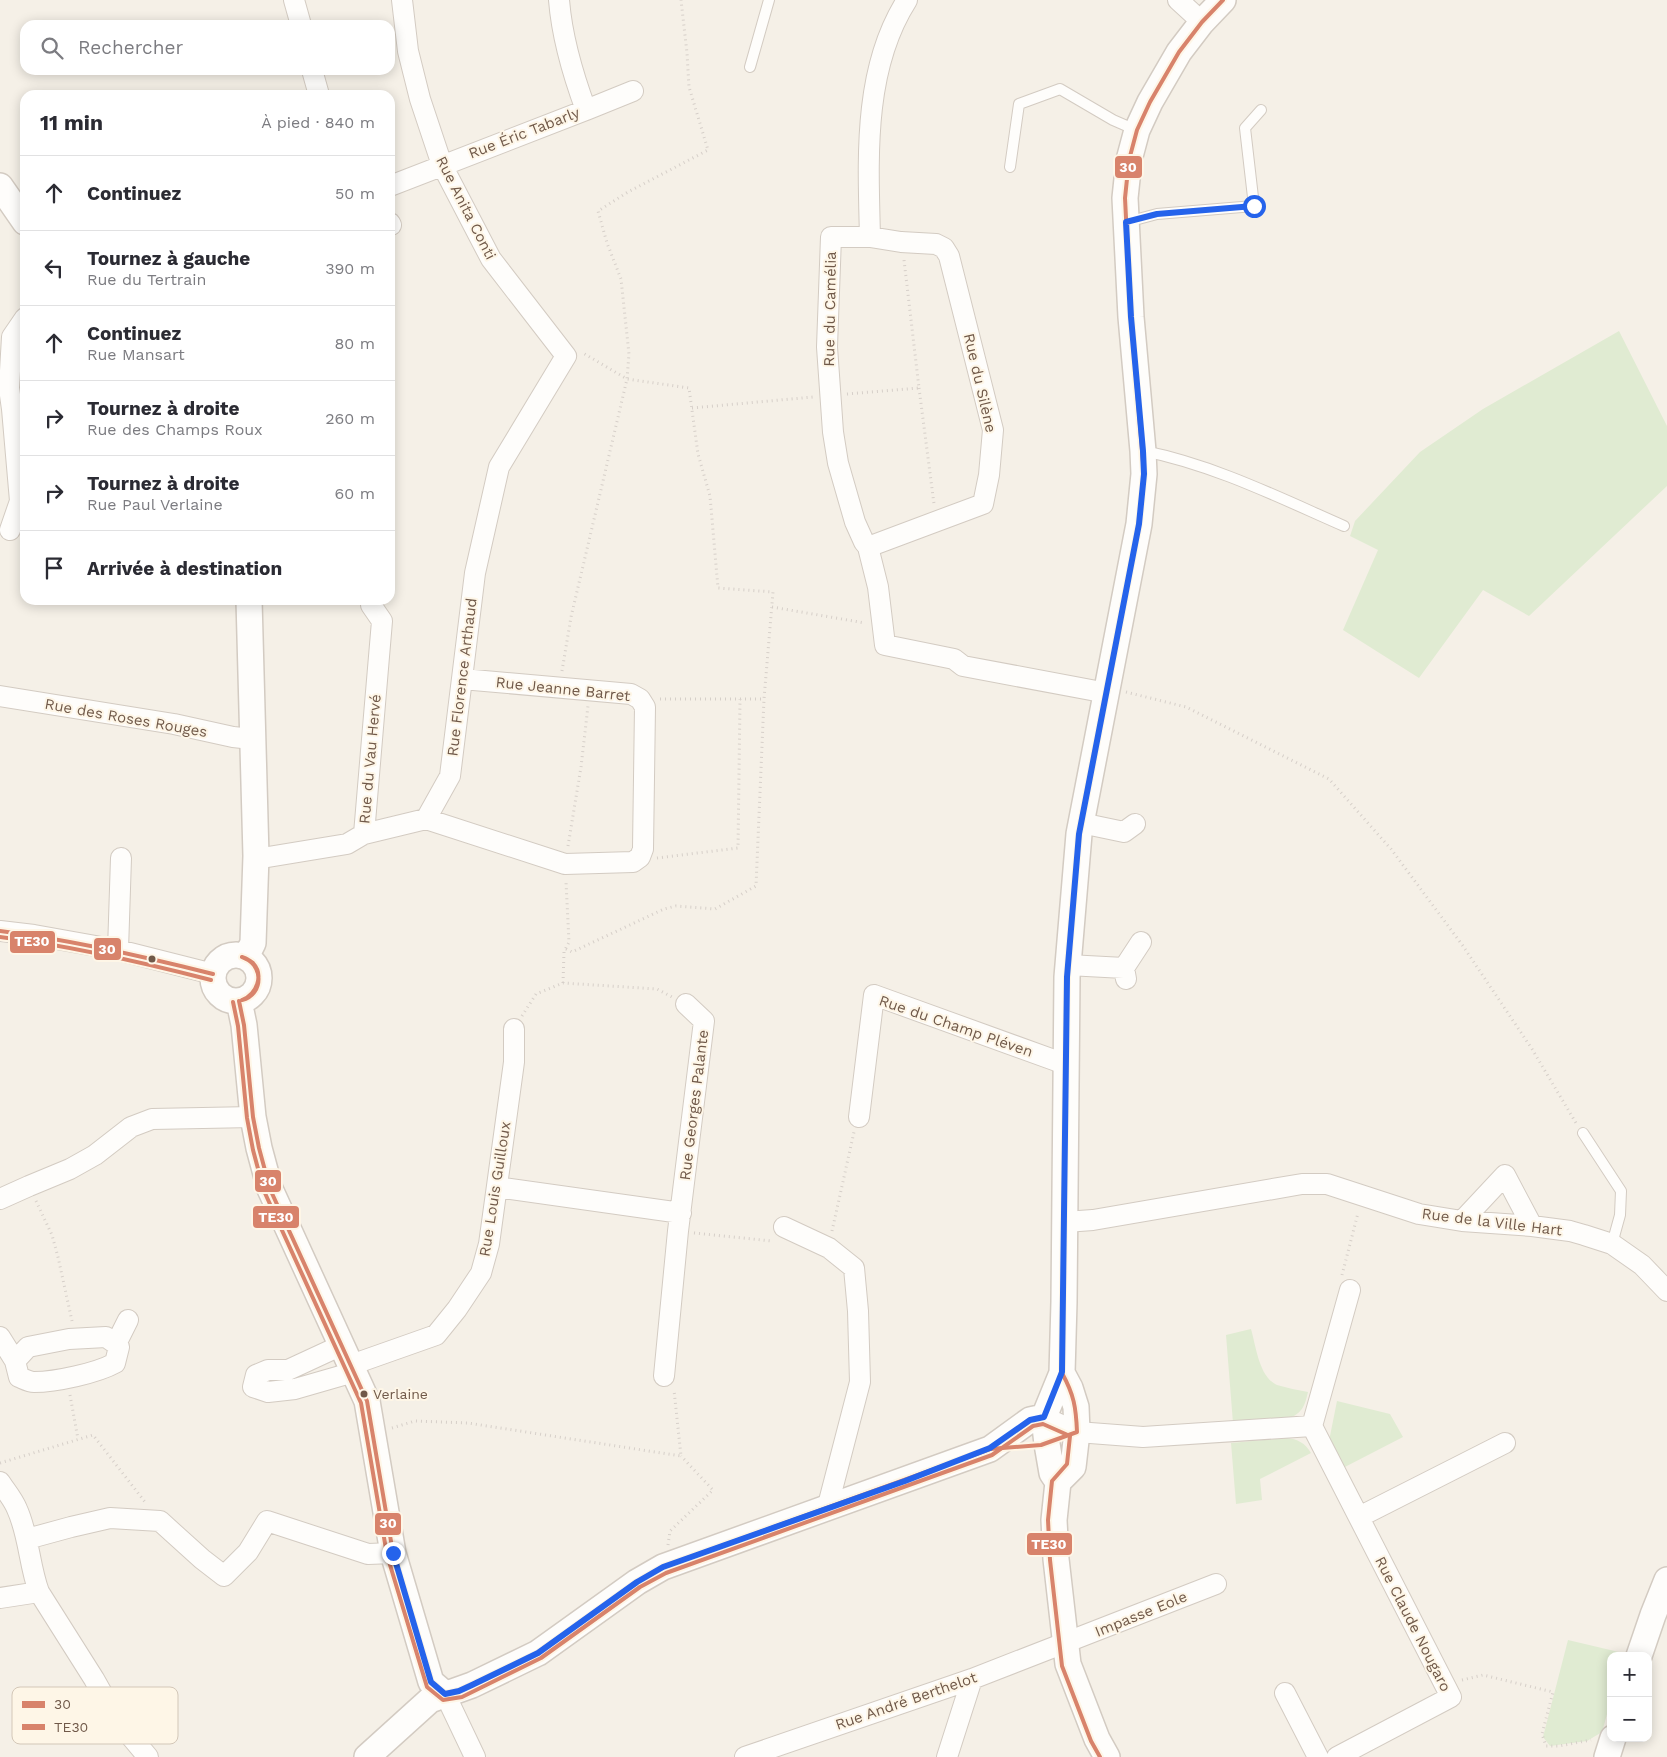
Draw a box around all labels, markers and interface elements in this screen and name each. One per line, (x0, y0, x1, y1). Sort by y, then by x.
search box (20, 20, 395, 75)
icon: search (38, 34, 66, 62)
text: Rechercher (78, 36, 183, 59)
street label: Rue Éric Tabarly (466, 103, 582, 162)
text: 11 min (40, 110, 103, 135)
text: À pied · 840 m (261, 113, 375, 132)
street label: Rue Anita Conti (432, 153, 500, 263)
line badge: 30 (1114, 155, 1143, 179)
text: 30 (1119, 159, 1137, 175)
icon: ahead (40, 179, 68, 207)
text: Continuez (87, 182, 181, 205)
text: 50 m (335, 184, 375, 203)
route start (1243, 195, 1266, 218)
text: Tournez à gauche (87, 247, 250, 270)
street label: Rue du Camélia (820, 251, 840, 367)
icon: left (40, 254, 68, 282)
text: 390 m (325, 259, 375, 278)
text: Rue du Tertrain (87, 270, 206, 289)
text: Continuez (87, 322, 181, 345)
icon: ahead (40, 329, 68, 357)
street label: Rue du Silène (960, 332, 1000, 434)
text: 80 m (334, 334, 375, 353)
text: Rue Mansart (87, 345, 185, 364)
text: Tournez à droite (87, 397, 239, 420)
icon: right (40, 404, 68, 432)
text: 260 m (325, 409, 375, 428)
text: Rue des Champs Roux (87, 420, 263, 439)
text: Tournez à droite (87, 472, 239, 495)
icon: right (40, 479, 68, 507)
text: 60 m (335, 484, 375, 503)
text: Rue Paul Verlaine (87, 495, 223, 514)
icon: arrive (40, 554, 68, 582)
text: Arrivée à destination (87, 557, 282, 580)
street label: Rue Florence Arthaud (443, 597, 481, 757)
street label: Rue Jeanne Barret (495, 673, 632, 705)
street label: Rue du Vau Hervé (355, 694, 385, 824)
street label: Rue des Roses Rouges (43, 695, 209, 741)
line badge: TE30 (9, 930, 56, 954)
text: TE30 (14, 933, 50, 949)
line badge: 30 (93, 937, 122, 961)
text: 30 (98, 941, 116, 957)
unlabelled marker (147, 954, 157, 964)
street label: Rue du Champ Pléven (877, 991, 1035, 1061)
street label: Rue Georges Palante (676, 1029, 712, 1181)
street label: Rue Louis Guilloux (475, 1120, 515, 1258)
line badge: 30 (254, 1169, 282, 1193)
text: 30 (259, 1173, 277, 1189)
street label: Rue de la Ville Hart (1421, 1204, 1564, 1240)
line badge: TE30 (252, 1205, 300, 1229)
text: TE30 (258, 1209, 294, 1225)
place label: Verlaine (373, 1386, 428, 1402)
marker: Verlaine (359, 1389, 369, 1399)
line badge: 30 (374, 1512, 402, 1536)
text: 30 (379, 1515, 397, 1531)
line badge: TE30 (1026, 1532, 1073, 1556)
text: TE30 (1031, 1536, 1067, 1552)
route end (382, 1542, 405, 1565)
street label: Rue Claude Nougaro (1371, 1553, 1455, 1695)
street label: Impasse Eole (1092, 1587, 1190, 1641)
map controls (1607, 1652, 1652, 1742)
button: + (1607, 1652, 1652, 1697)
street label: Rue André Berthelot (833, 1668, 980, 1734)
legend (12, 1687, 178, 1744)
text: 30 (54, 1696, 71, 1712)
button: − (1607, 1697, 1652, 1742)
text: TE30 (54, 1719, 88, 1735)

